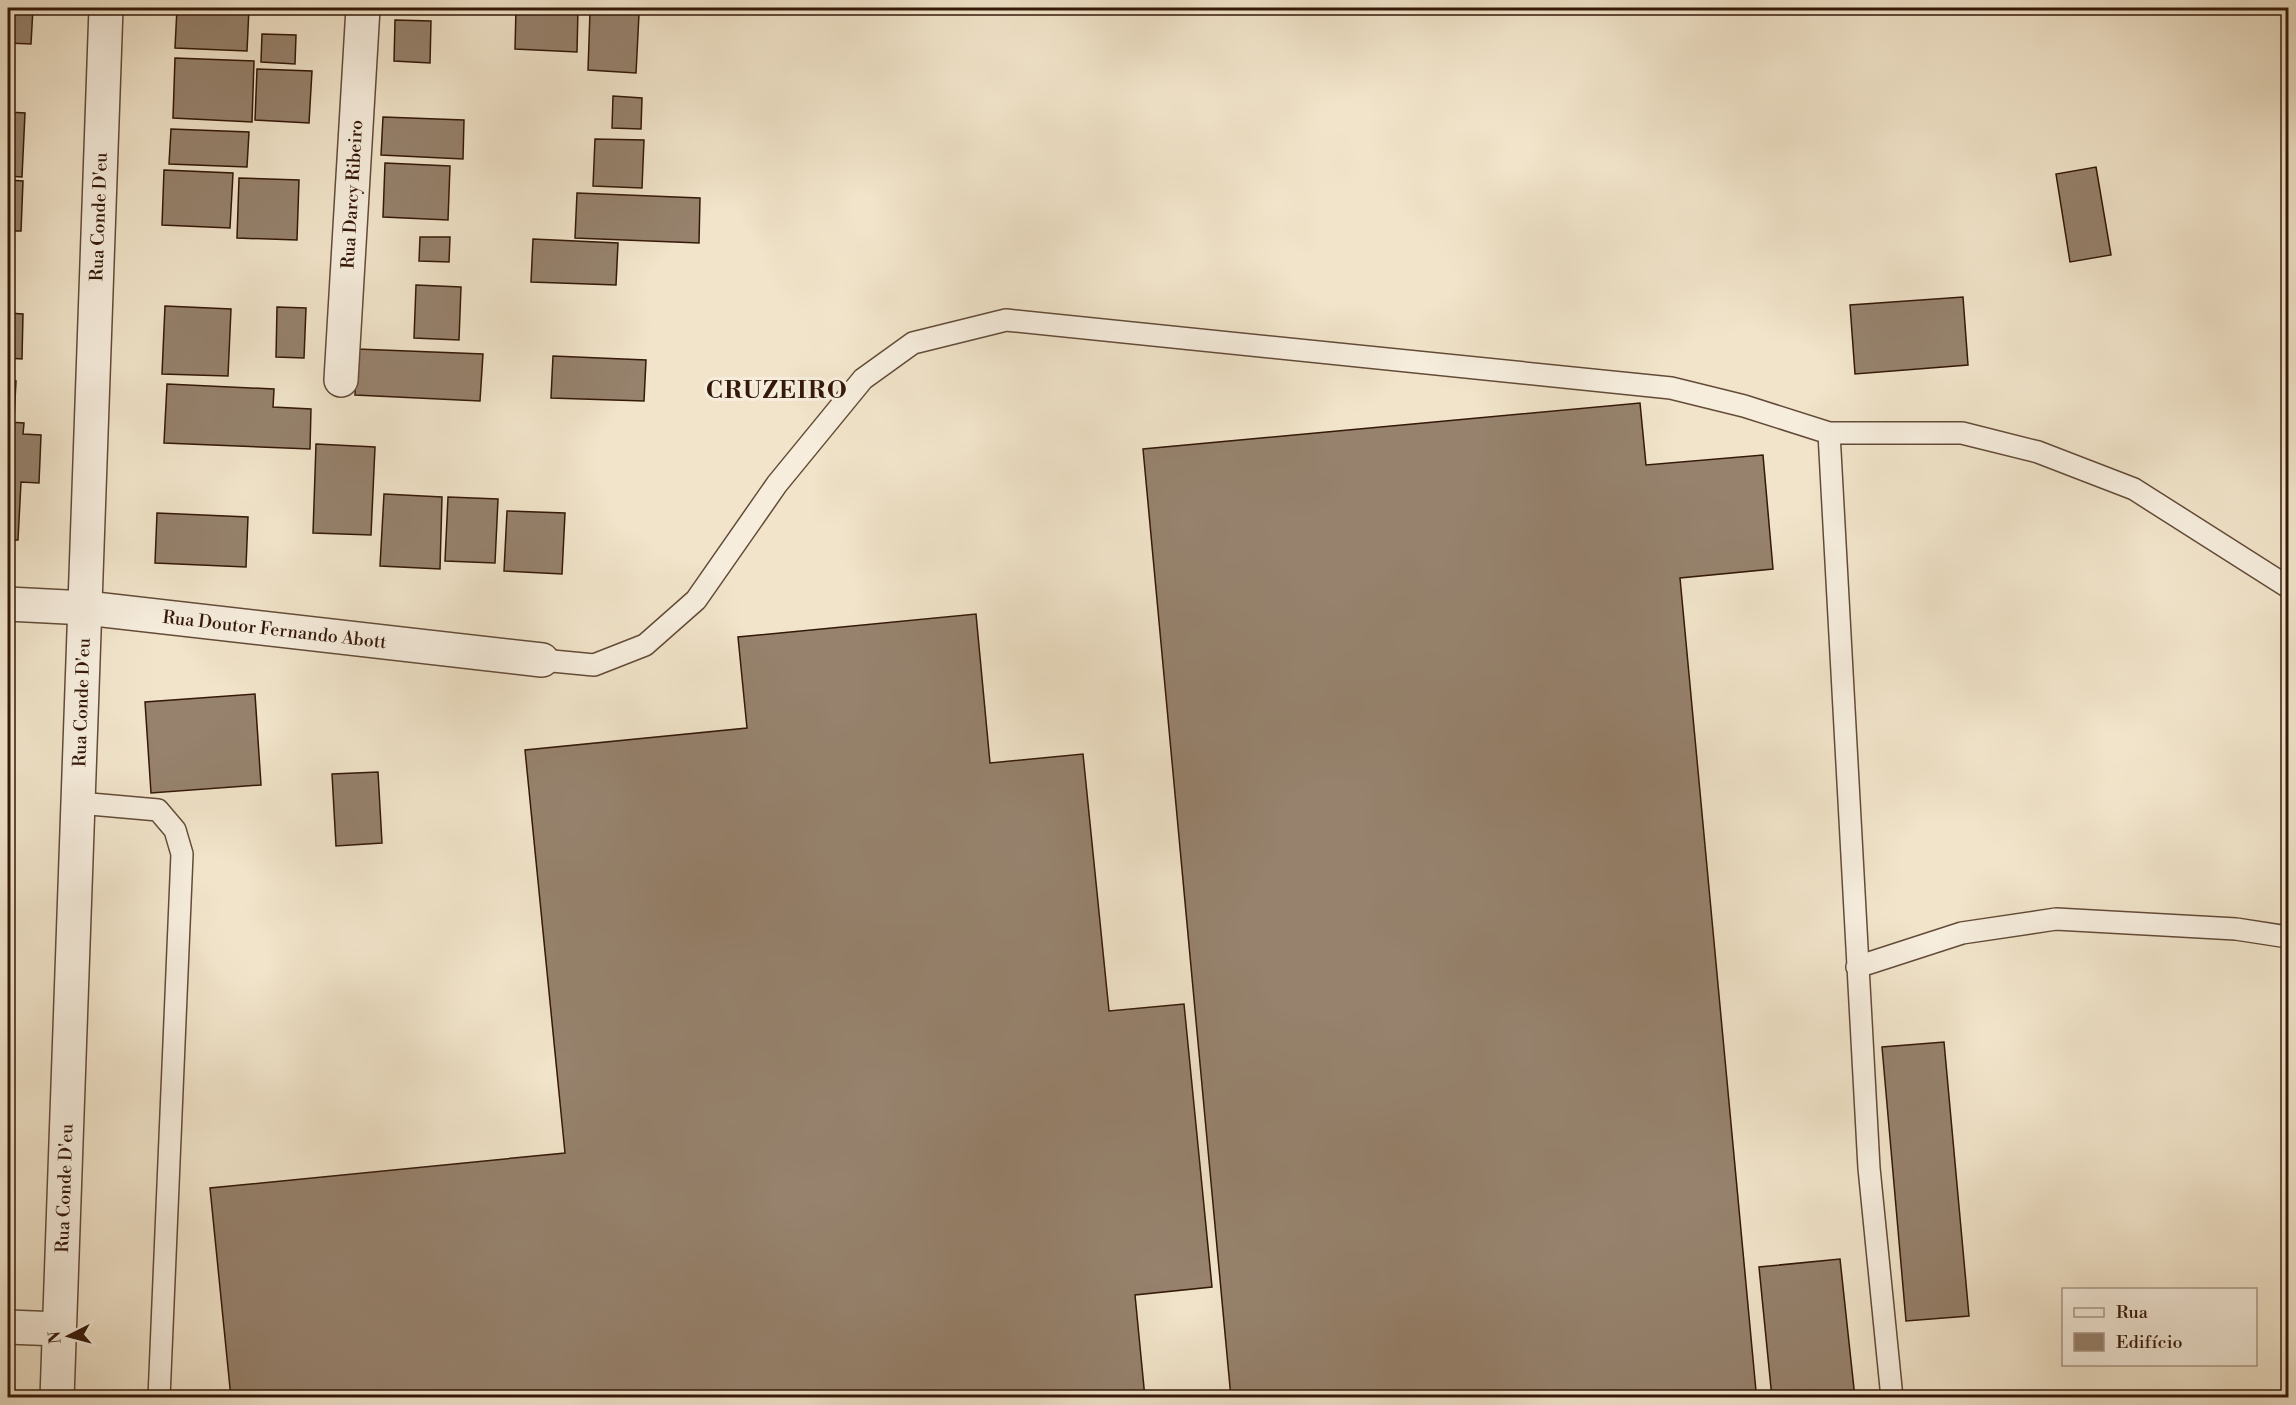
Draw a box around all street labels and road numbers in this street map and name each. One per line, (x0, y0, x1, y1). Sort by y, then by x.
street label: Rua Darcy Ribeiro (337, 119, 368, 269)
street label: Rua Conde D'eu (85, 151, 113, 282)
street label: Rua Doutor Fernando Abott (161, 606, 388, 654)
street label: Rua Conde D'eu (68, 637, 96, 767)
street label: Rua Conde D'eu (51, 1122, 79, 1253)

